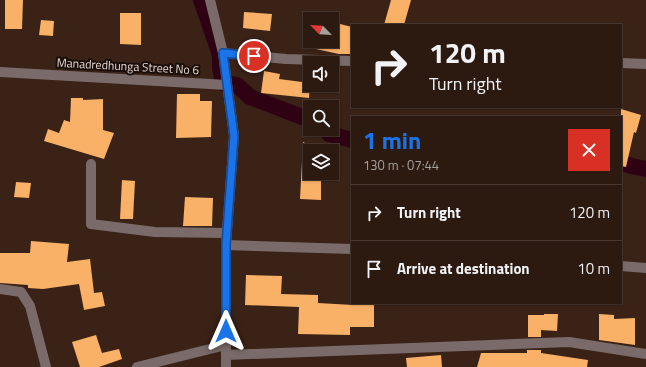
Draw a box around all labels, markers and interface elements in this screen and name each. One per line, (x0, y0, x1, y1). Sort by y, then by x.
north arrow (303, 12, 339, 48)
map controls (303, 12, 339, 180)
text: 120 m (429, 31, 506, 74)
pin (237, 39, 271, 73)
icon: right (363, 40, 415, 92)
icon: arrive (243, 45, 265, 67)
street label: Manadredhunga Street No 6 (56, 53, 200, 79)
button: sound (303, 56, 339, 92)
text: Turn right (429, 70, 502, 97)
button: search (303, 100, 339, 136)
text: 1 min (363, 122, 421, 158)
button: close (568, 129, 610, 171)
button: layers (303, 144, 339, 180)
text: 130 m · 07:44 (363, 155, 439, 175)
text: Turn right (397, 201, 461, 224)
text: 120 m (569, 201, 610, 224)
icon: right (363, 202, 385, 224)
text: Arrive at destination (397, 257, 530, 280)
text: 10 m (577, 257, 610, 280)
icon: arrive (363, 258, 385, 280)
position arrow (205, 310, 247, 352)

